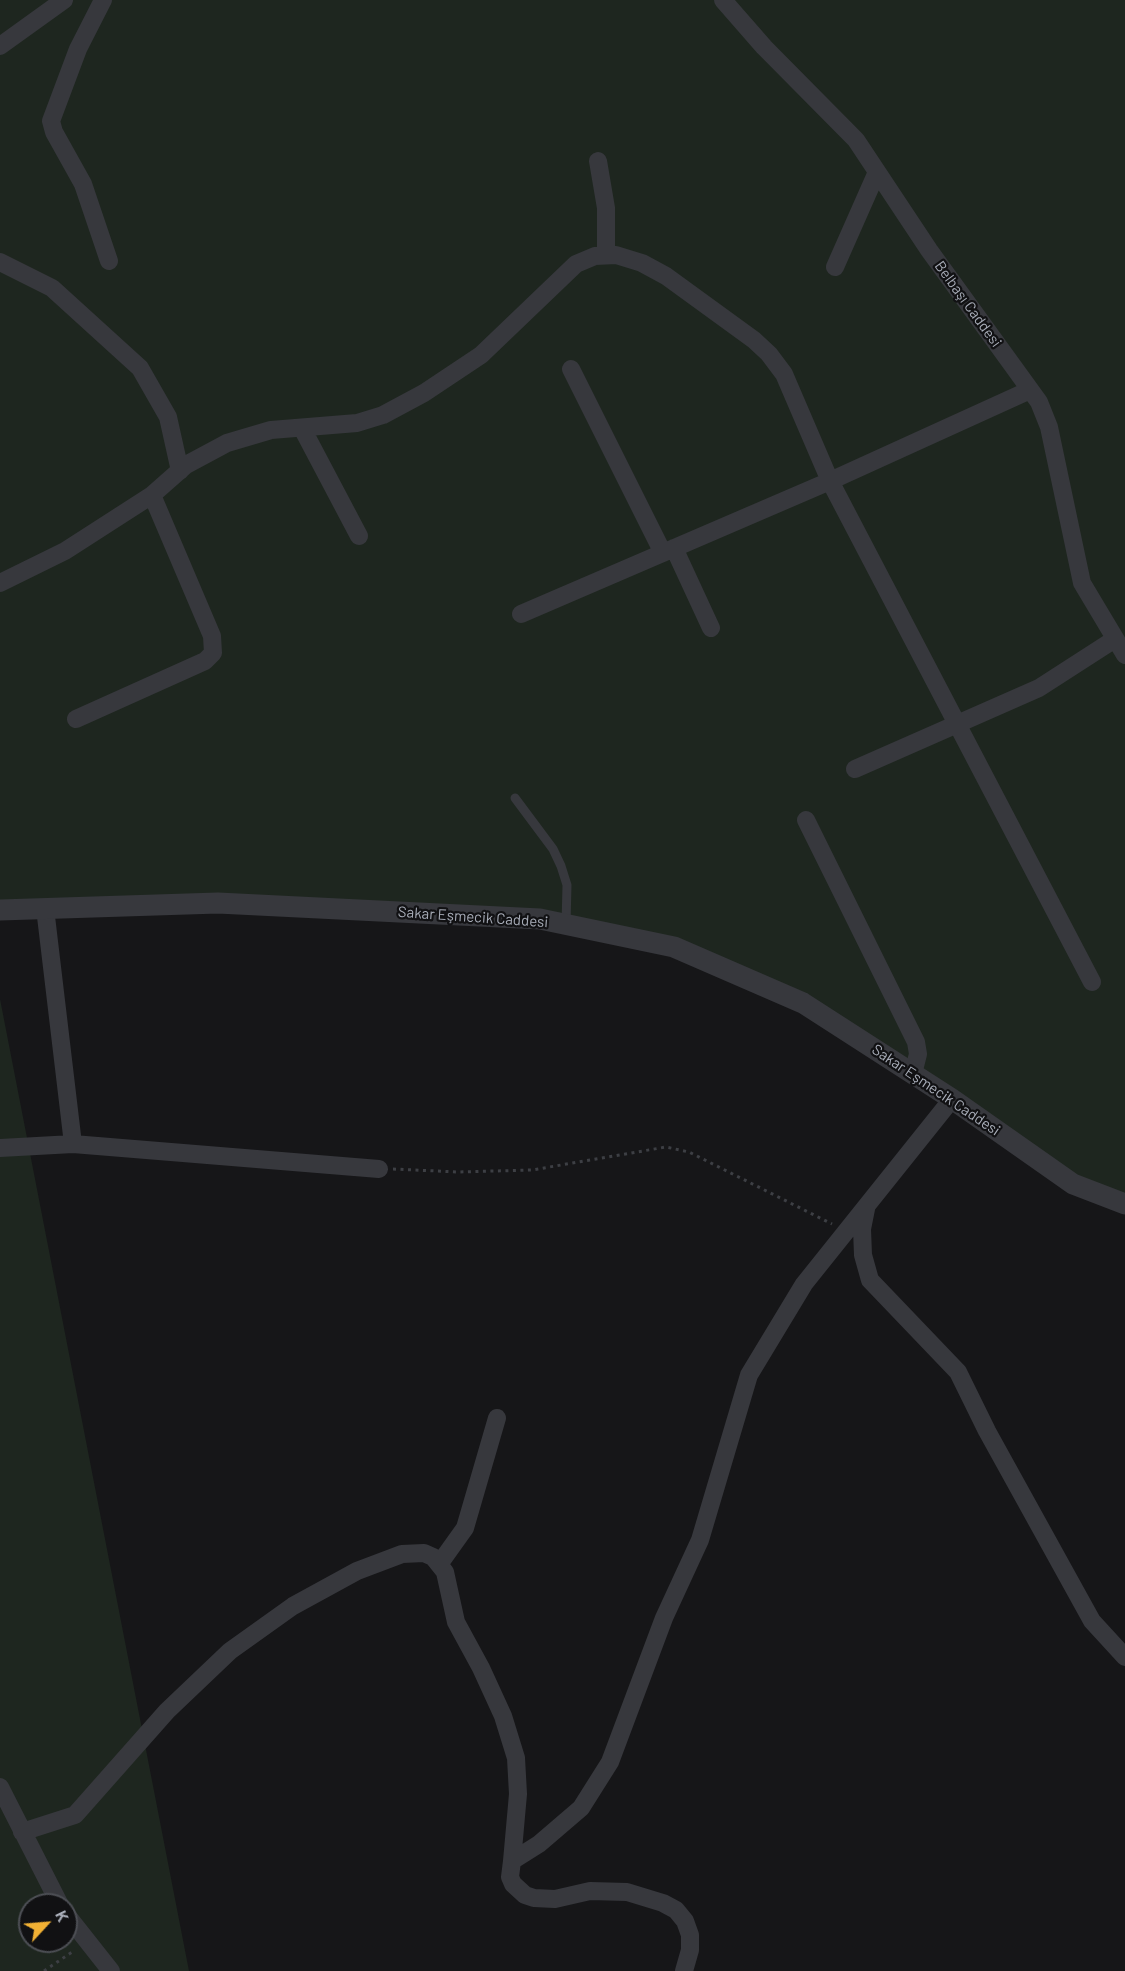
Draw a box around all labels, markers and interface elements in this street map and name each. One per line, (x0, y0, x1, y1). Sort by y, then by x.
street label: Belbaşı Caddesi (931, 257, 1005, 351)
street label: Sakar Eşmecik Caddesi (397, 903, 549, 931)
street label: Sakar Eşmecik Caddesi (869, 1040, 1003, 1140)
north arrow (18, 1893, 78, 1953)
text: K (52, 1907, 74, 1924)

